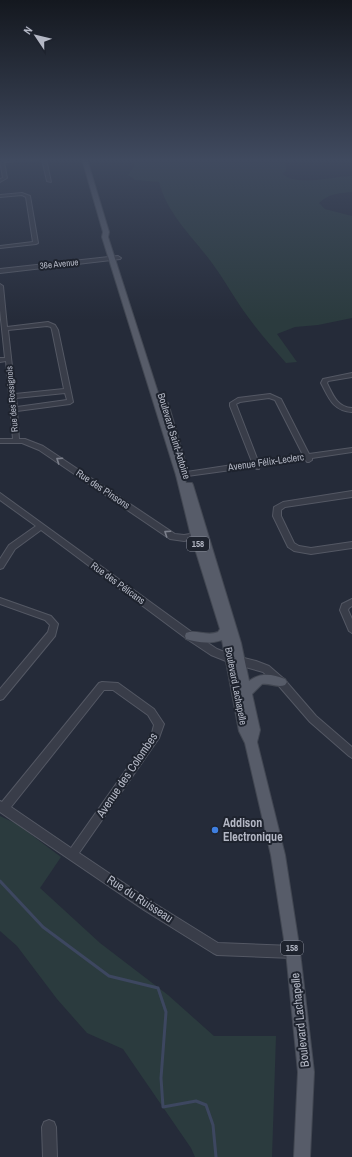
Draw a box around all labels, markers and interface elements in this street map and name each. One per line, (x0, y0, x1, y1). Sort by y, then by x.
north arrow (16, 16, 56, 56)
text: N (20, 24, 35, 37)
street label: 36e Avenue (39, 256, 79, 272)
street label: Rue des Rossignols (3, 365, 21, 432)
street label: Boulevard Saint-Antoine (155, 391, 193, 481)
street label: Avenue Félix-Leclerc (226, 450, 305, 474)
one-way arrow (57, 458, 64, 465)
street label: Rue des Pinsons (73, 466, 133, 512)
one-way arrow (164, 530, 171, 538)
road number: 158 (187, 537, 209, 551)
street label: Rue des Pélicans (88, 559, 148, 607)
street label: Boulevard Lachapelle (222, 646, 250, 726)
street label: Avenue des Colombes (92, 729, 161, 821)
place label: Addison Electronique (223, 815, 283, 845)
marker: Addison Electronique (210, 825, 220, 835)
street label: Rue du Ruisseau (104, 872, 176, 926)
road number: 158 (281, 941, 303, 955)
street label: Boulevard Lachapelle (287, 972, 313, 1068)

